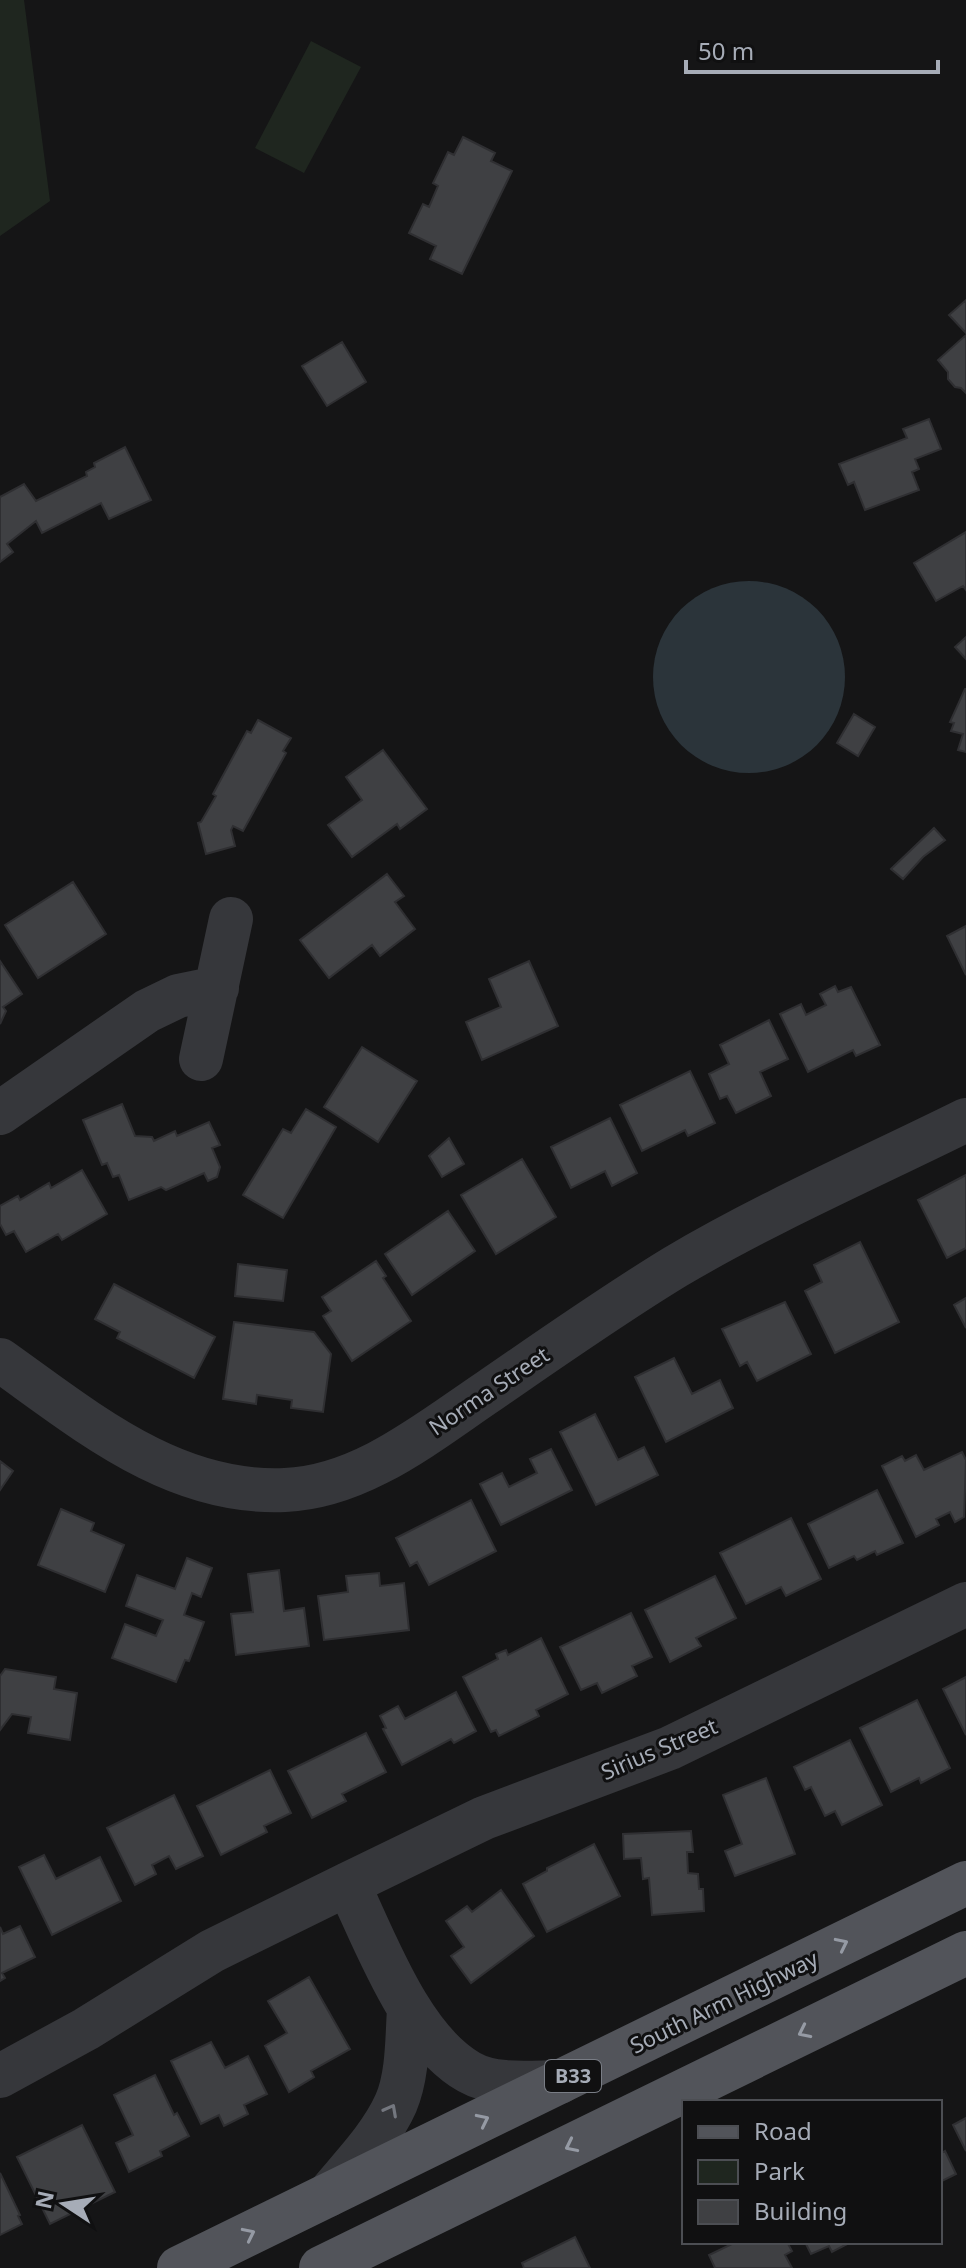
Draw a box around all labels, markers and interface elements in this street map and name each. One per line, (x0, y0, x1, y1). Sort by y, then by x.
scale bar (686, 24, 938, 74)
text: 50 m (698, 34, 754, 67)
street label: Norma Street (422, 1339, 555, 1442)
street label: Sirius Street (596, 1710, 721, 1786)
one-way arrow (834, 1937, 848, 1953)
street label: South Arm Highway (625, 1942, 823, 2060)
one-way arrow (798, 2022, 813, 2038)
road number: B33 (545, 2060, 601, 2092)
legend (682, 2100, 942, 2244)
one-way arrow (381, 2104, 396, 2119)
one-way arrow (475, 2114, 489, 2130)
text: Road (754, 2114, 812, 2147)
one-way arrow (564, 2136, 579, 2152)
text: Park (754, 2154, 805, 2187)
north arrow (24, 2164, 104, 2244)
text: N (27, 2188, 60, 2212)
text: Building (754, 2194, 847, 2227)
one-way arrow (241, 2228, 256, 2244)

